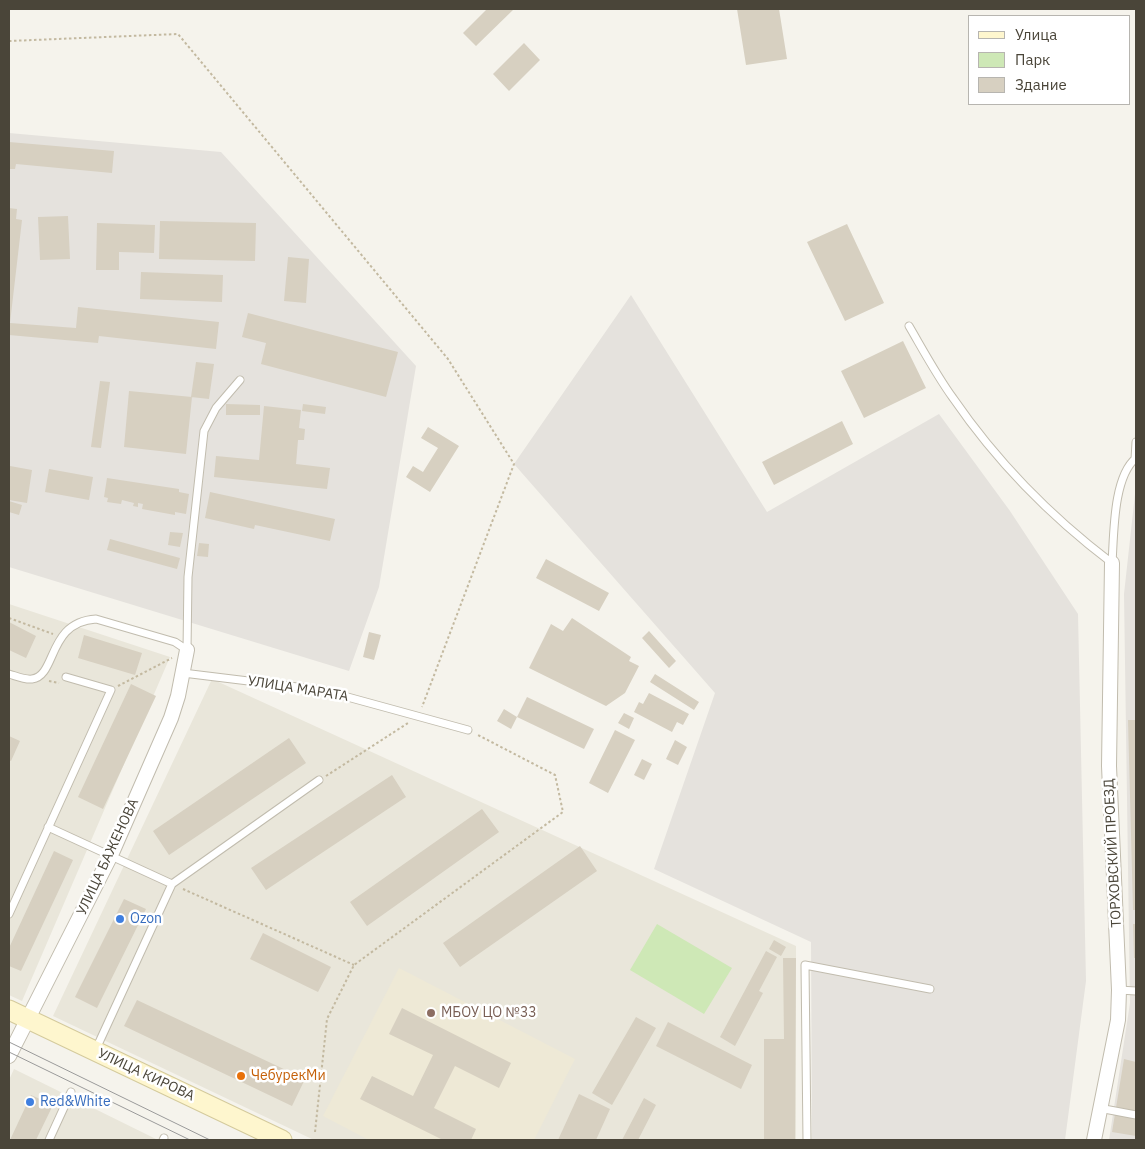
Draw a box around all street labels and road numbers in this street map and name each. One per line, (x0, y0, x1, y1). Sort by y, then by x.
street label: УЛИЦА МАРАТА (246, 673, 350, 705)
street label: ТОРХОВСКИЙ ПРОЕЗД (1101, 778, 1125, 928)
street label: УЛИЦА БАЖЕНОВА (74, 796, 142, 918)
street label: УЛИЦА КИРОВА (95, 1045, 197, 1105)

